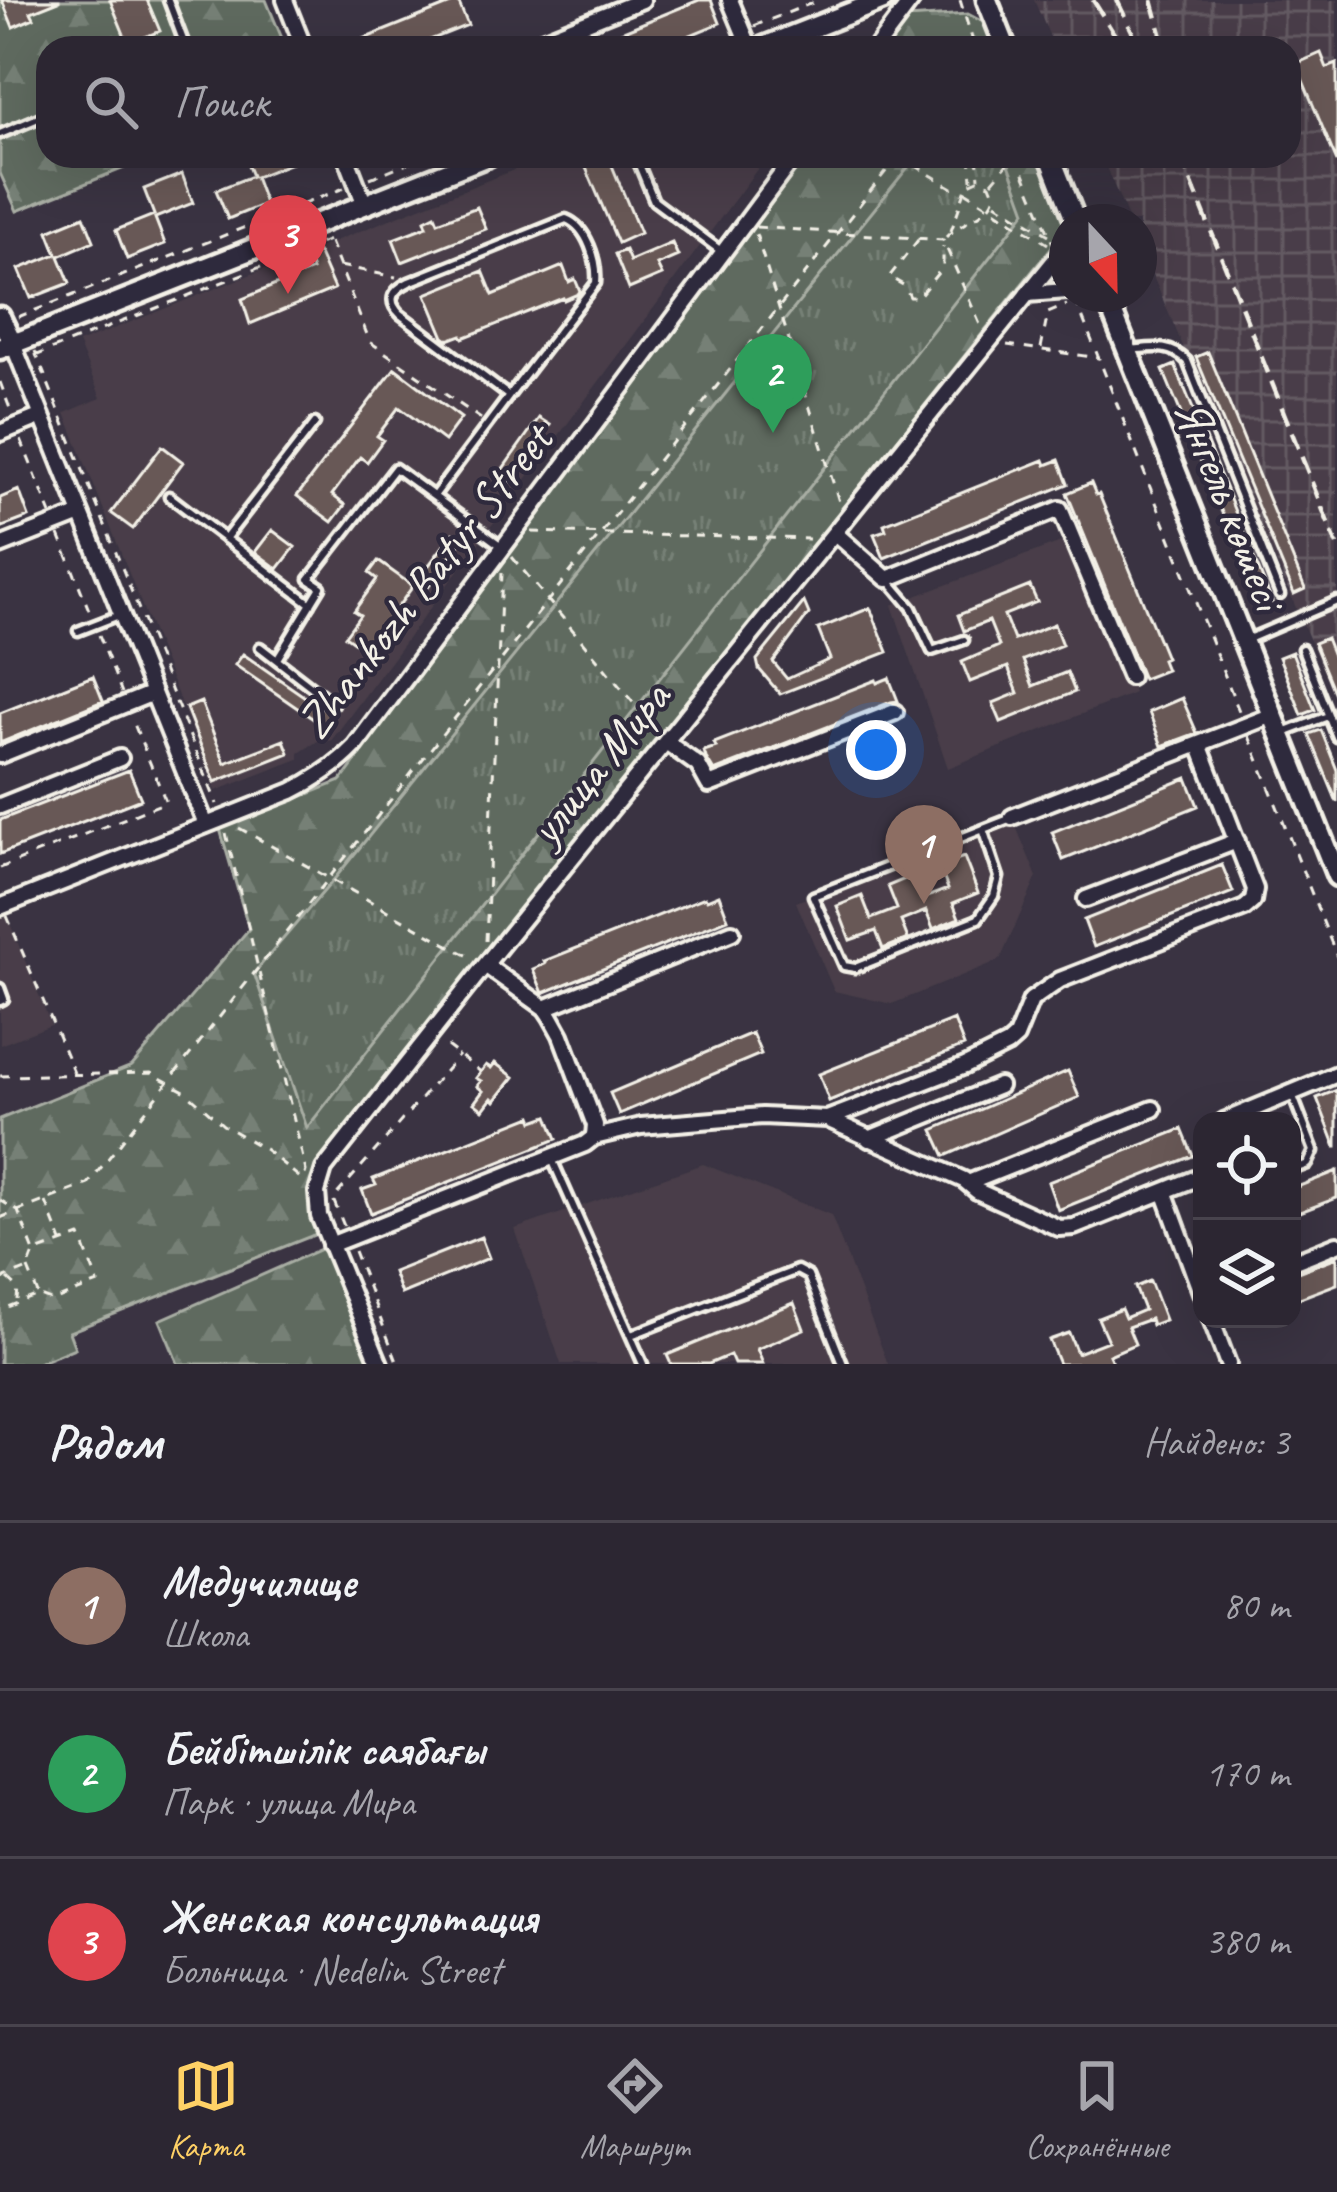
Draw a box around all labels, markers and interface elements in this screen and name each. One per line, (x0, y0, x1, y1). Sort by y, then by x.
search box (36, 36, 1301, 168)
icon: search (78, 69, 144, 135)
text: Поиск (174, 74, 269, 131)
pin: 3 (249, 195, 327, 294)
north arrow (1049, 204, 1157, 312)
pin: 2 (734, 334, 812, 433)
street label: Янгель көшесі (1161, 390, 1301, 623)
street label: Zhankozh Batyr Street (283, 409, 568, 750)
street label: улица Мира (513, 667, 685, 859)
your location (846, 720, 906, 780)
pin: 1 (885, 805, 963, 904)
map controls (1193, 1112, 1301, 1328)
button: locate (1193, 1112, 1301, 1220)
button: layers (1193, 1220, 1301, 1328)
text: Рядом (48, 1410, 162, 1474)
text: Найдено: 3 (1144, 1418, 1289, 1467)
text: Медучилище (162, 1553, 356, 1610)
text: 1 (78, 1581, 96, 1630)
text: 80 m (1223, 1581, 1289, 1630)
text: Школа (162, 1610, 248, 1659)
text: Бейбітшілік саябағы (162, 1721, 485, 1778)
text: 2 (78, 1749, 96, 1798)
text: 170 m (1205, 1749, 1289, 1798)
text: Парк · улица Мира (162, 1778, 415, 1827)
text: Женская консультация (162, 1889, 537, 1946)
text: 3 (78, 1917, 96, 1966)
text: 380 m (1205, 1917, 1289, 1966)
text: Больница · Nedelin Street (162, 1946, 501, 1995)
tab: Карта (168, 2053, 244, 2167)
tab: Маршрут (580, 2053, 689, 2167)
tab: Сохранённые (1025, 2053, 1169, 2167)

